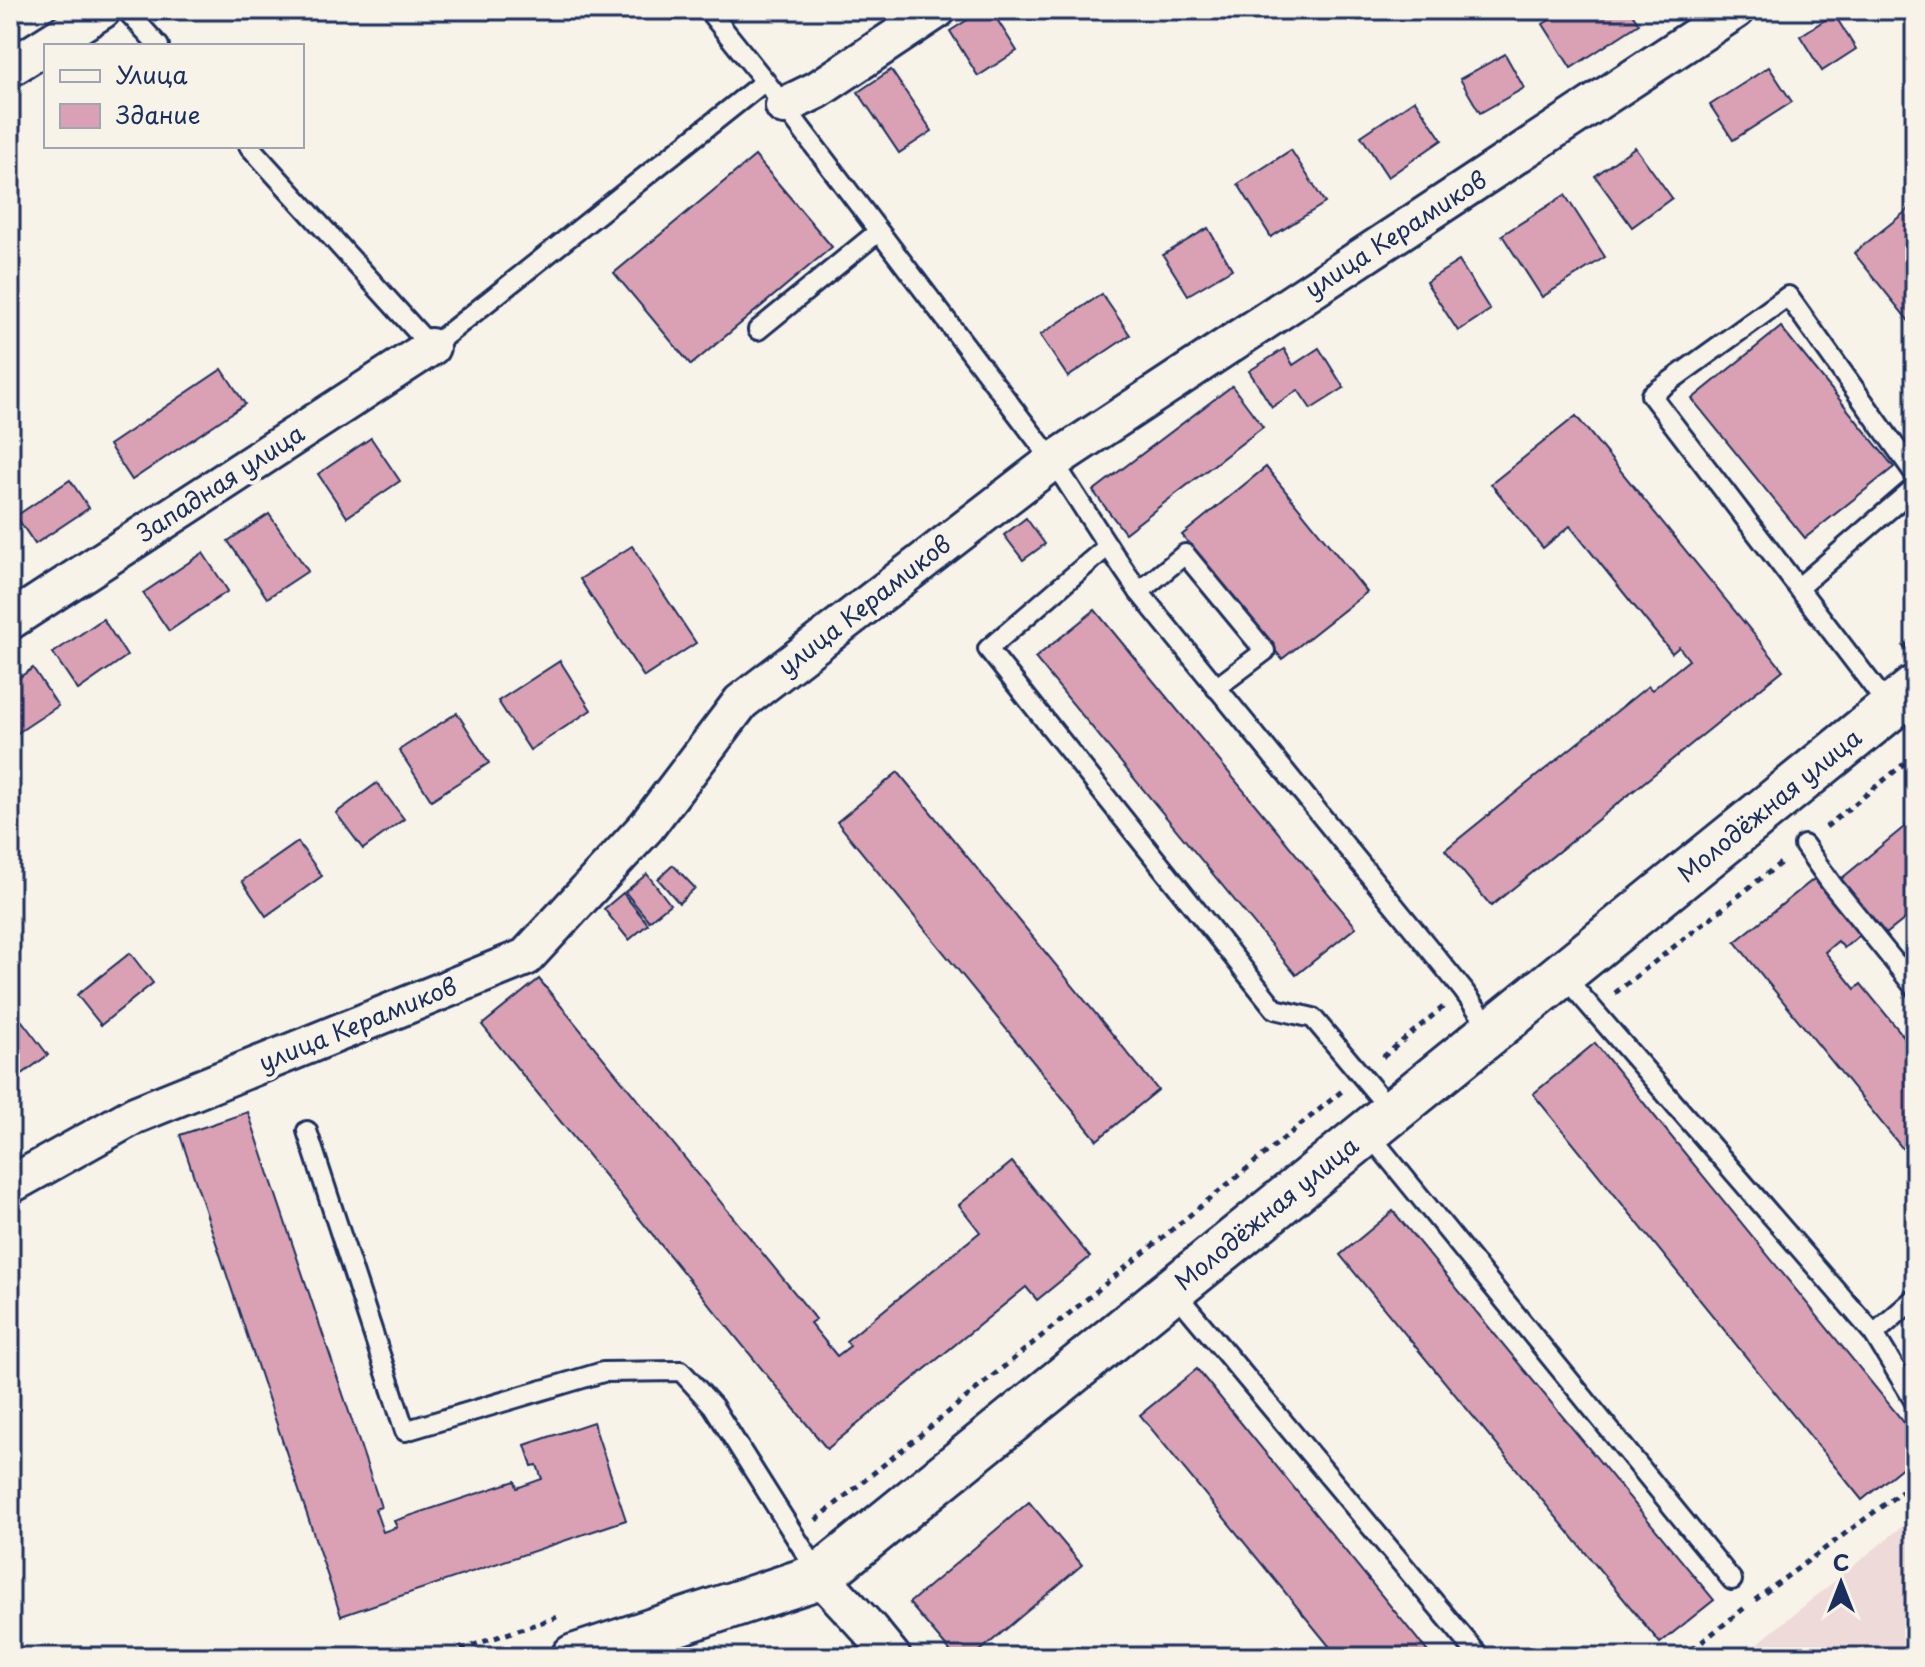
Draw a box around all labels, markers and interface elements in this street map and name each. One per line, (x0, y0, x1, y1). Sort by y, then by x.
legend (44, 44, 304, 148)
text: Улица (116, 56, 188, 92)
text: Здание (116, 96, 201, 132)
street label: улица Керамиков (1297, 161, 1493, 306)
street label: Западная улица (129, 415, 311, 550)
street label: улица Керамиков (770, 525, 958, 684)
street label: Молодёжная улица (1669, 719, 1868, 890)
street label: улица Керамиков (253, 967, 462, 1079)
street label: Молодёжная улица (1166, 1127, 1365, 1298)
north arrow (1801, 1543, 1881, 1623)
text: С (1833, 1545, 1849, 1578)

